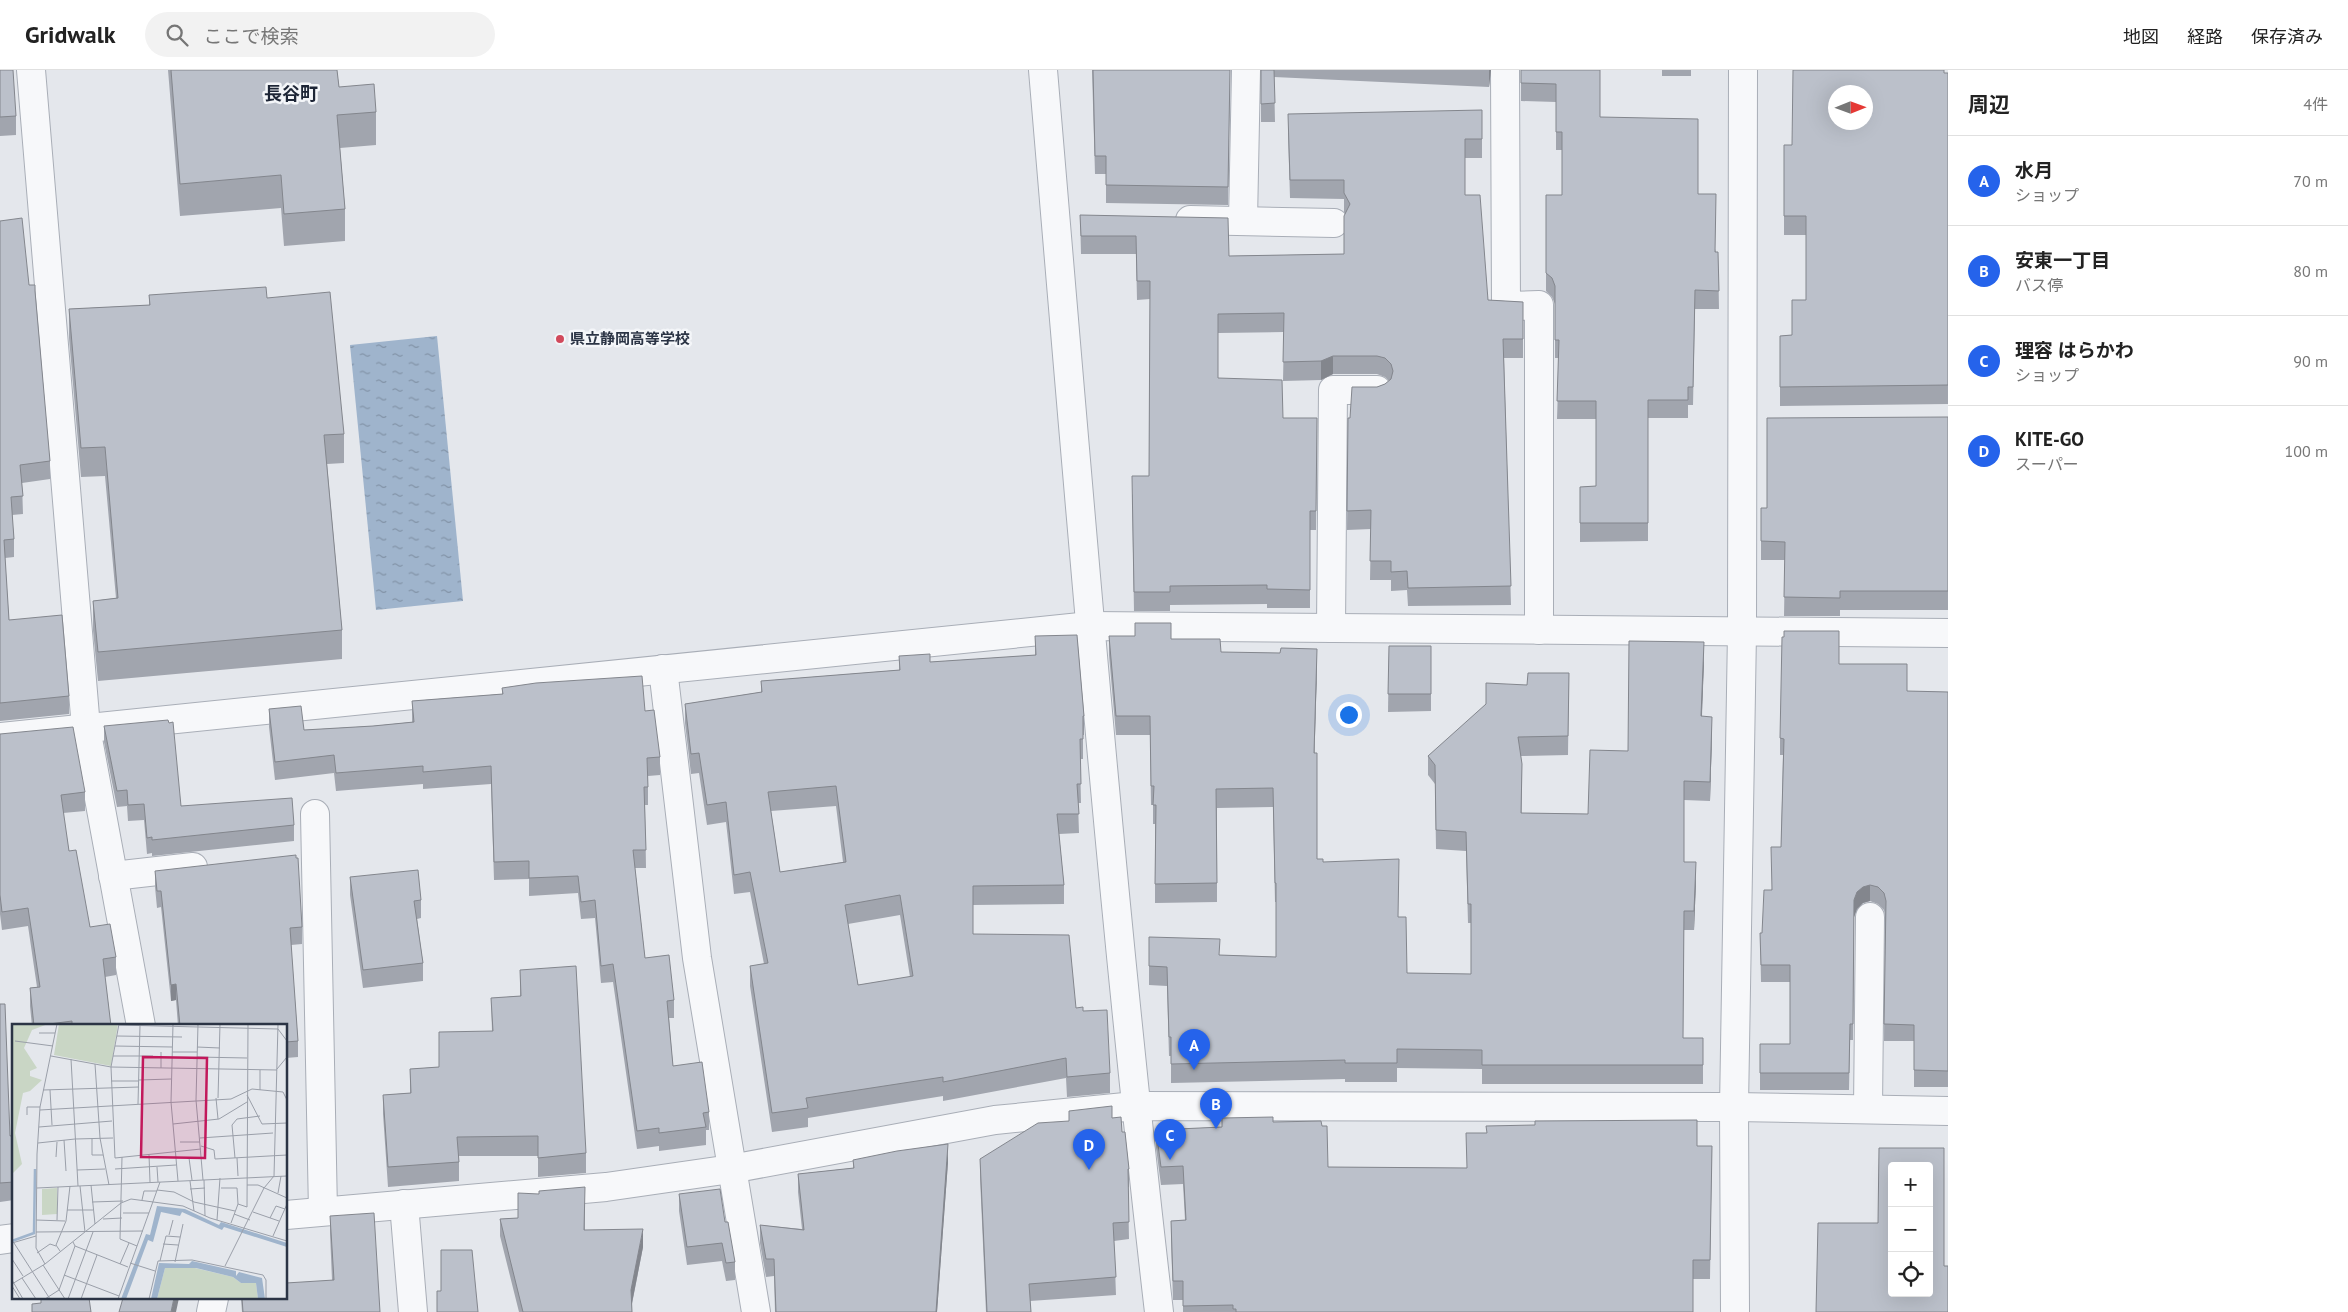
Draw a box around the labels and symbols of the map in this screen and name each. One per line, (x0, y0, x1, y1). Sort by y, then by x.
district label: 長谷町 (264, 82, 318, 105)
north arrow (1828, 85, 1873, 130)
place label: 県立静岡高等学校 (570, 329, 690, 348)
marker: 県立静岡高等学校 (554, 333, 566, 345)
your location (1336, 702, 1362, 728)
inset map (12, 1024, 288, 1300)
pin: A (1178, 1029, 1210, 1070)
pin: B (1200, 1088, 1232, 1129)
pin: C (1154, 1119, 1186, 1160)
pin: D (1073, 1129, 1105, 1170)

